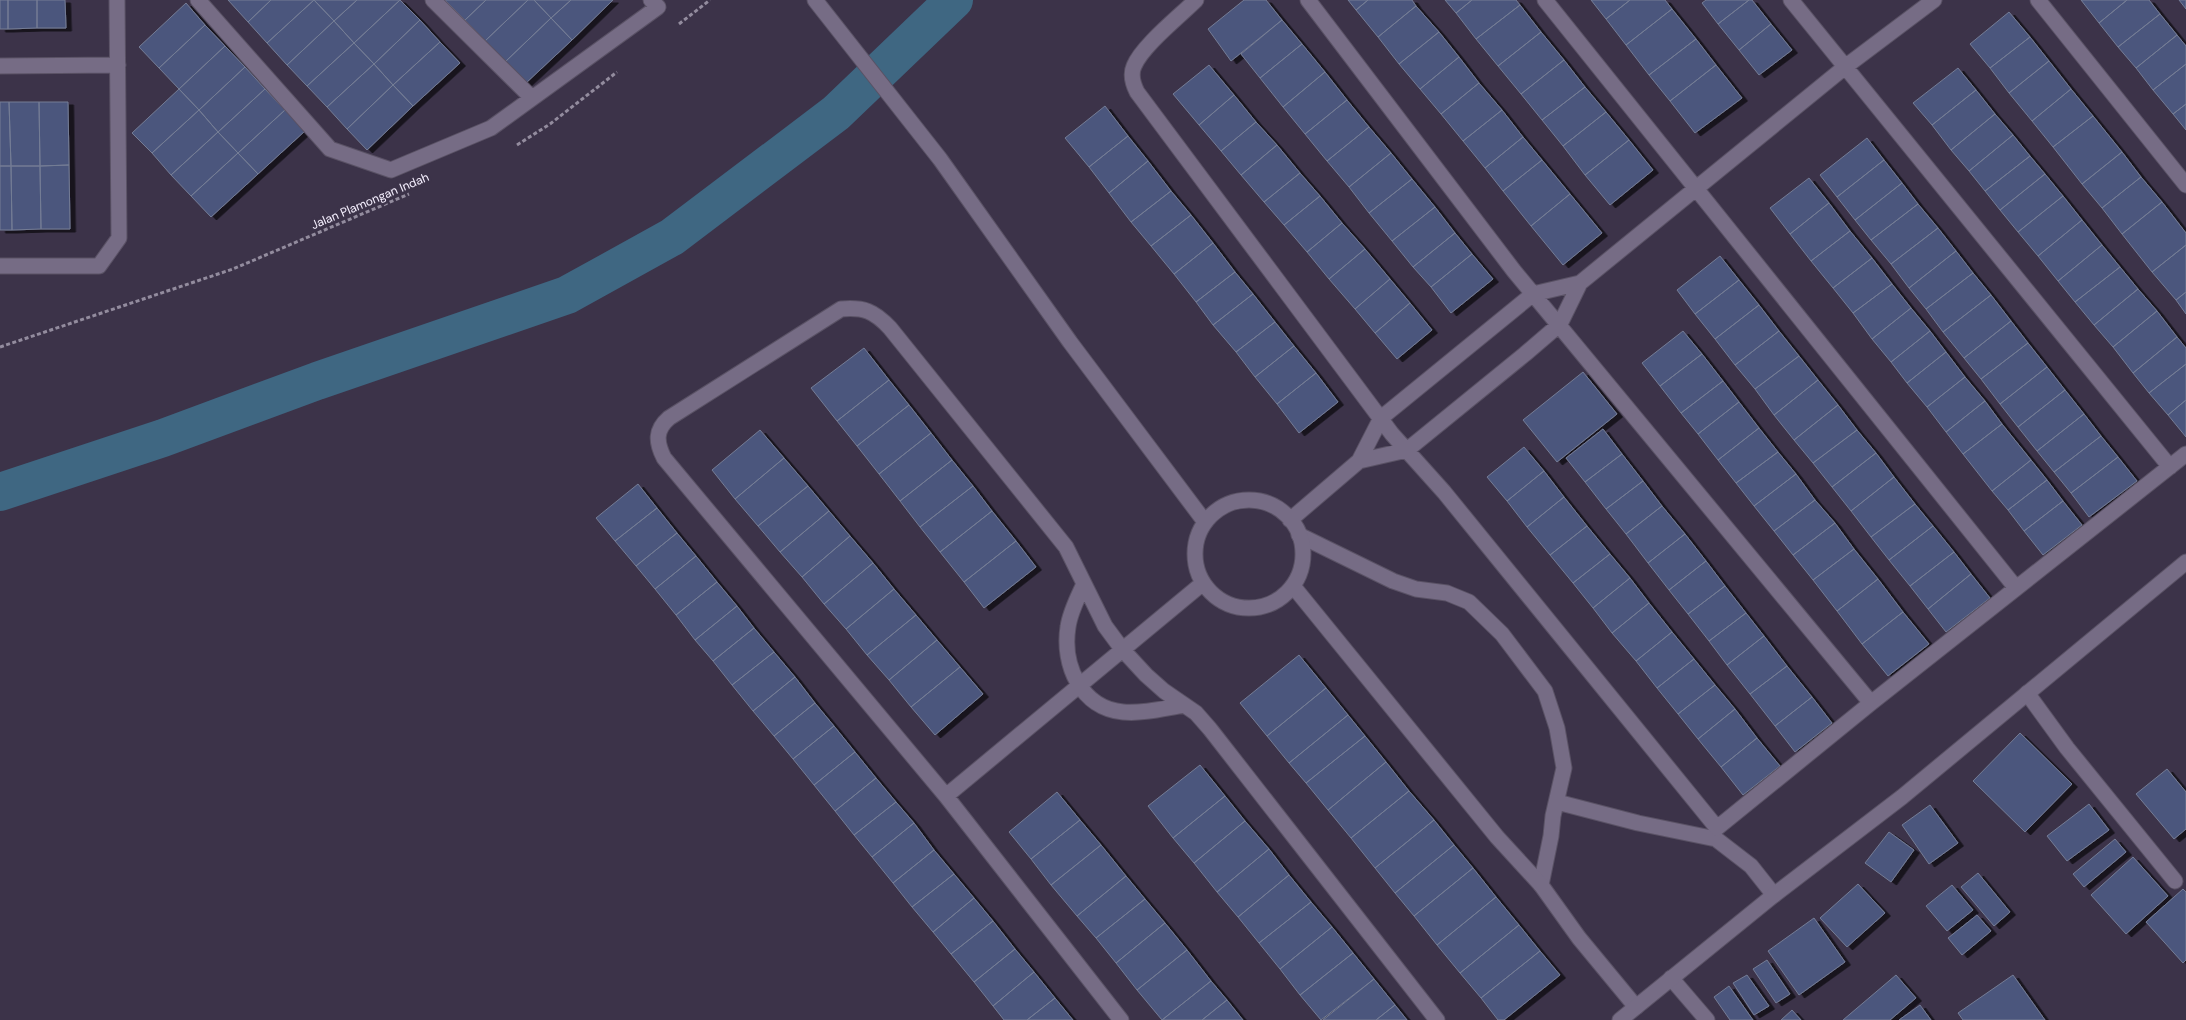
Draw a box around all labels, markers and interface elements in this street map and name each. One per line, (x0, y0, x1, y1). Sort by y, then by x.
street label: Jalan Plamongan Indah (309, 169, 432, 233)

